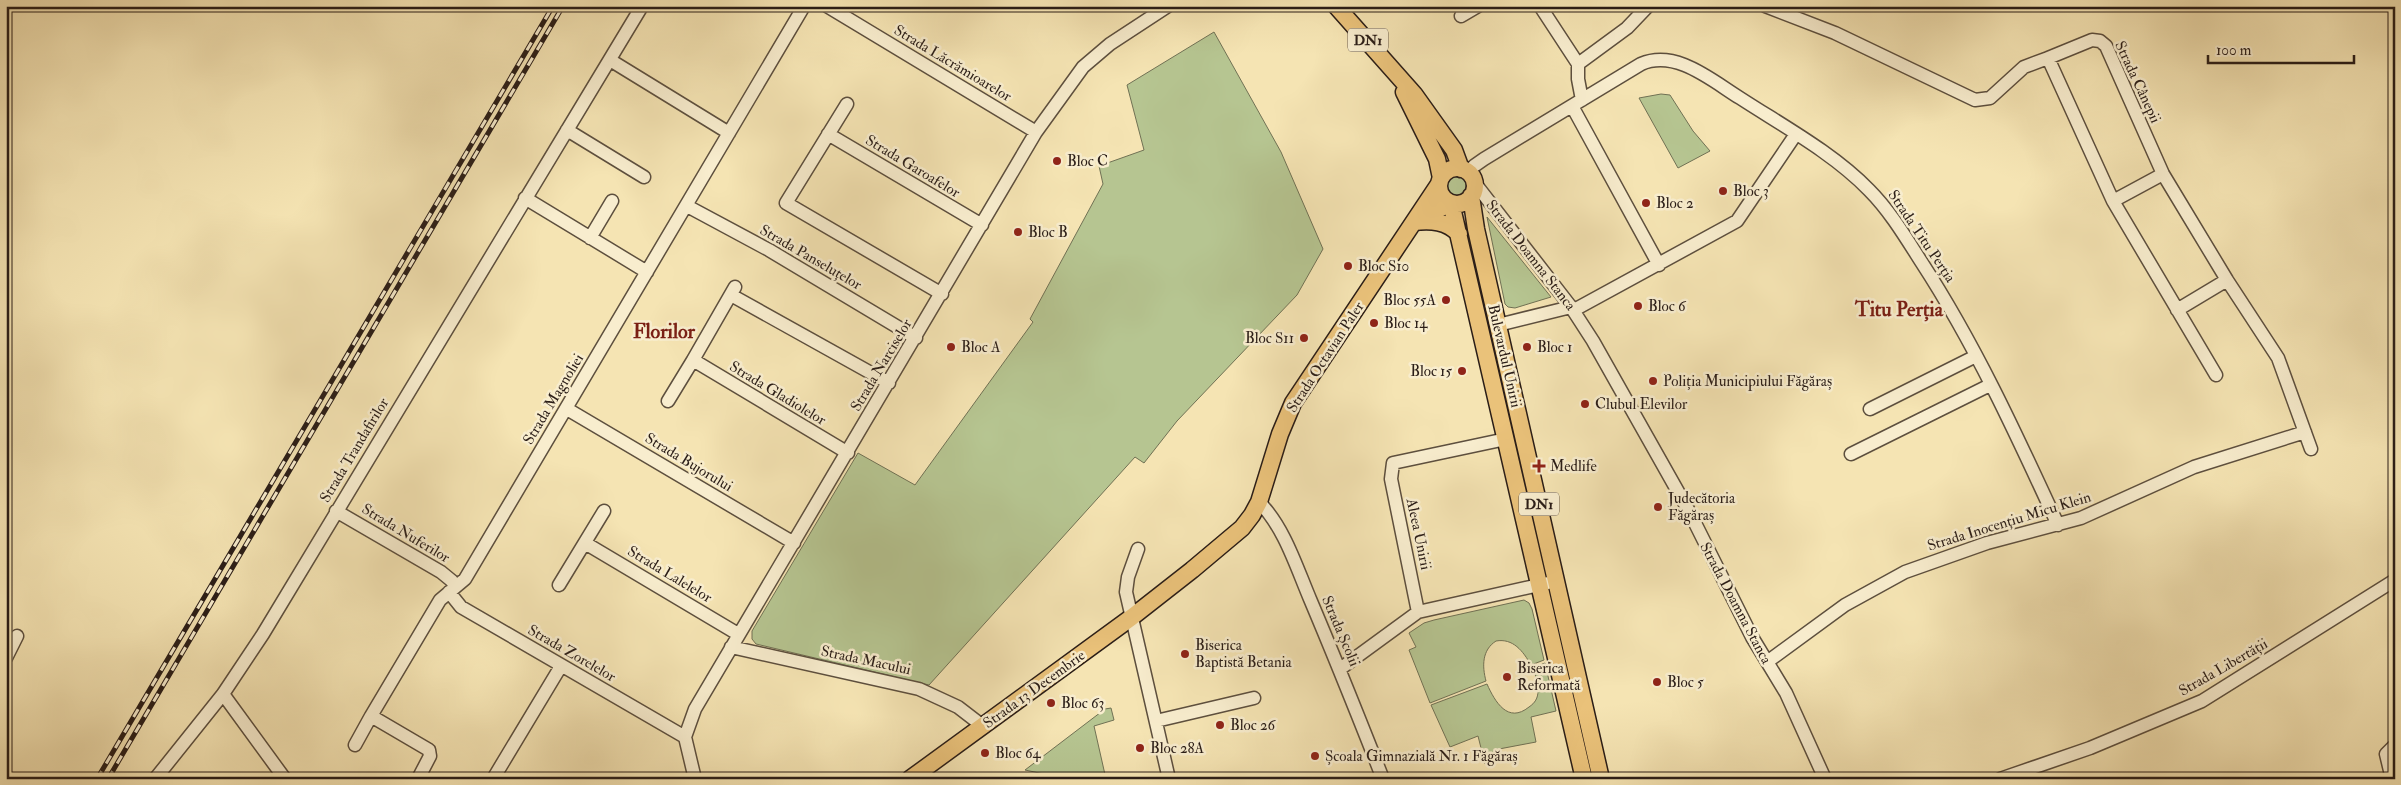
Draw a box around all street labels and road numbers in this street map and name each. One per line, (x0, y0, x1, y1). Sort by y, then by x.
street label: Strada Lăcrămioarelor (890, 21, 1015, 106)
road number: DN1 (1348, 28, 1388, 52)
street label: Strada Cânepii (2109, 38, 2165, 127)
street label: Strada Garoafelor (862, 131, 964, 202)
street label: Strada Titu Perția (1884, 186, 1960, 287)
street label: Strada Doamna Stanca (1481, 196, 1580, 315)
street label: Strada Panseluțelor (756, 221, 866, 295)
street label: Strada Octavian Paler (1282, 298, 1369, 416)
street label: Bulevardul Unirii (1483, 303, 1526, 410)
street label: Strada Narciselor (846, 315, 917, 415)
street label: Strada Magnoliei (519, 350, 588, 448)
street label: Strada Gladiolelor (726, 357, 830, 430)
street label: Strada Trandafirilor (316, 394, 393, 506)
street label: Strada Bujorului (641, 429, 736, 496)
street label: Strada Inocențiu Micu Klein (1925, 487, 2093, 555)
road number: DN1 (1519, 492, 1559, 516)
street label: Aleea Unirii (1401, 496, 1435, 572)
street label: Strada Nuferilor (358, 500, 454, 567)
street label: Strada Doamna Stanca (1695, 539, 1776, 668)
street label: Strada Lalelelor (624, 542, 716, 607)
street label: Strada Școlii (1317, 593, 1364, 669)
street label: Strada Zorelelor (524, 621, 620, 687)
street label: Strada Libertății (2175, 634, 2271, 701)
street label: Strada Macului (819, 642, 913, 679)
street label: Strada 13 Decembrie (980, 646, 1089, 733)

